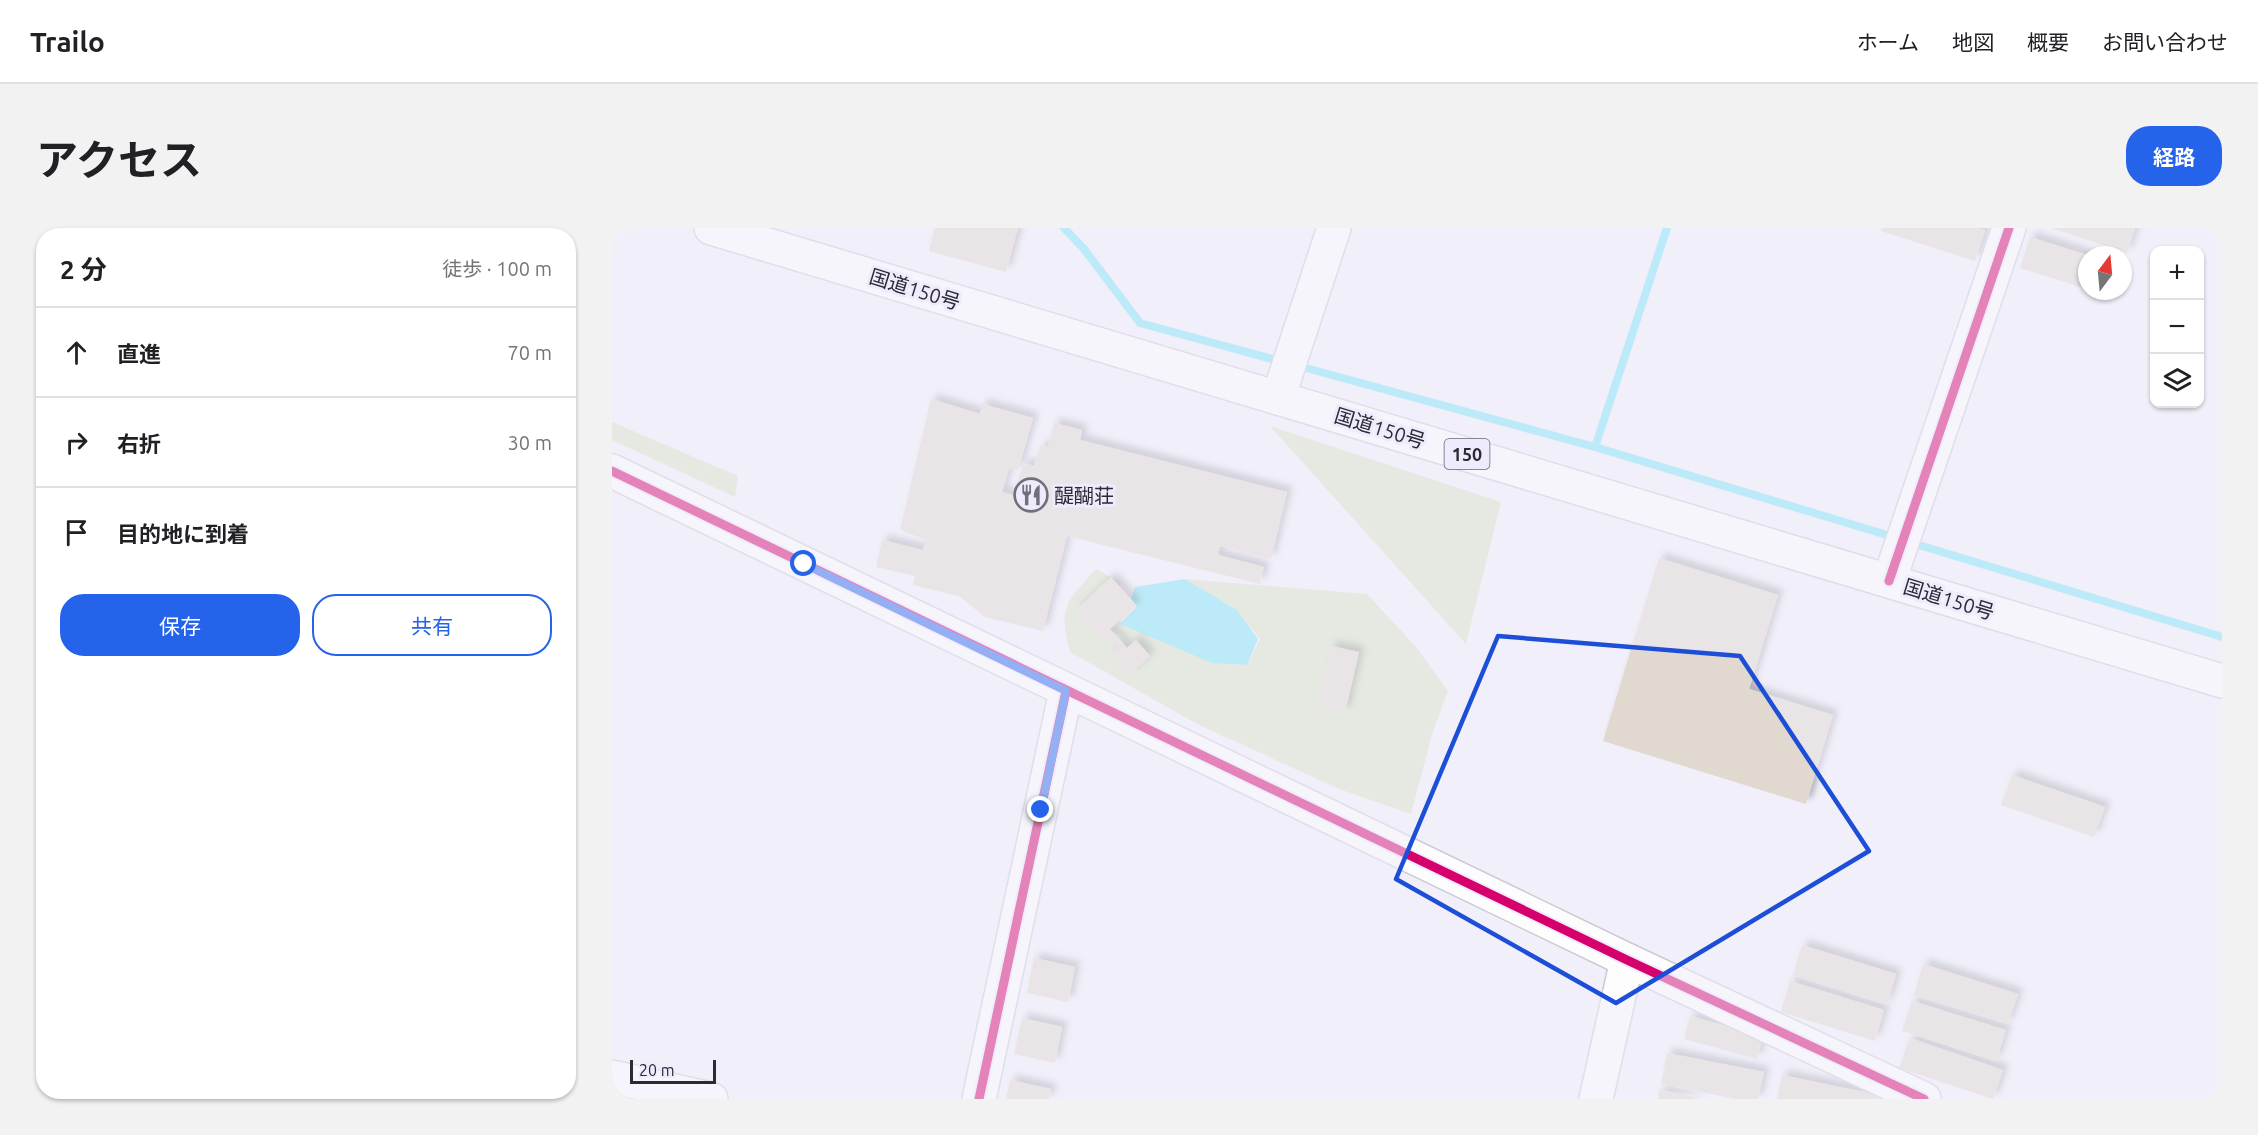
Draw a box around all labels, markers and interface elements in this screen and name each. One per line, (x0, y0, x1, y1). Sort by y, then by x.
text: Trailo (30, 26, 105, 57)
text: ホーム (1857, 30, 1919, 54)
text: 地図 (1952, 30, 1994, 54)
text: 概要 (2027, 30, 2069, 54)
text: お問い合わせ (2102, 30, 2228, 54)
button: 経路 (2126, 126, 2222, 186)
text: アクセス (36, 136, 202, 183)
north arrow (2078, 246, 2132, 300)
map controls (2150, 246, 2204, 408)
button: + (2150, 246, 2204, 300)
text: 2 分 (60, 255, 107, 284)
text: 徒歩 · 100 m (442, 257, 552, 280)
street label: 国道150号 (867, 264, 963, 314)
button: − (2150, 300, 2204, 354)
icon: ahead (60, 336, 93, 369)
text: 直進 (117, 341, 161, 366)
text: 70 m (508, 341, 552, 364)
button: layers (2150, 354, 2204, 408)
street label: 国道150号 (1332, 403, 1428, 453)
icon: right (60, 426, 93, 459)
text: 右折 (117, 431, 161, 456)
text: 30 m (508, 431, 552, 454)
road number: 150 (1444, 439, 1490, 469)
restaurant icon: 醍醐荘 (1013, 477, 1049, 513)
place label: 醍醐荘 (1054, 484, 1114, 507)
icon: arrive (60, 516, 93, 549)
text: 目的地に到着 (117, 521, 249, 546)
route start (790, 550, 816, 576)
street label: 国道150号 (1901, 574, 1997, 624)
button: 保存 (60, 594, 300, 656)
button: 共有 (312, 594, 552, 656)
route end (1027, 796, 1053, 822)
scale bar (630, 1057, 716, 1084)
text: 20 m (639, 1061, 675, 1079)

